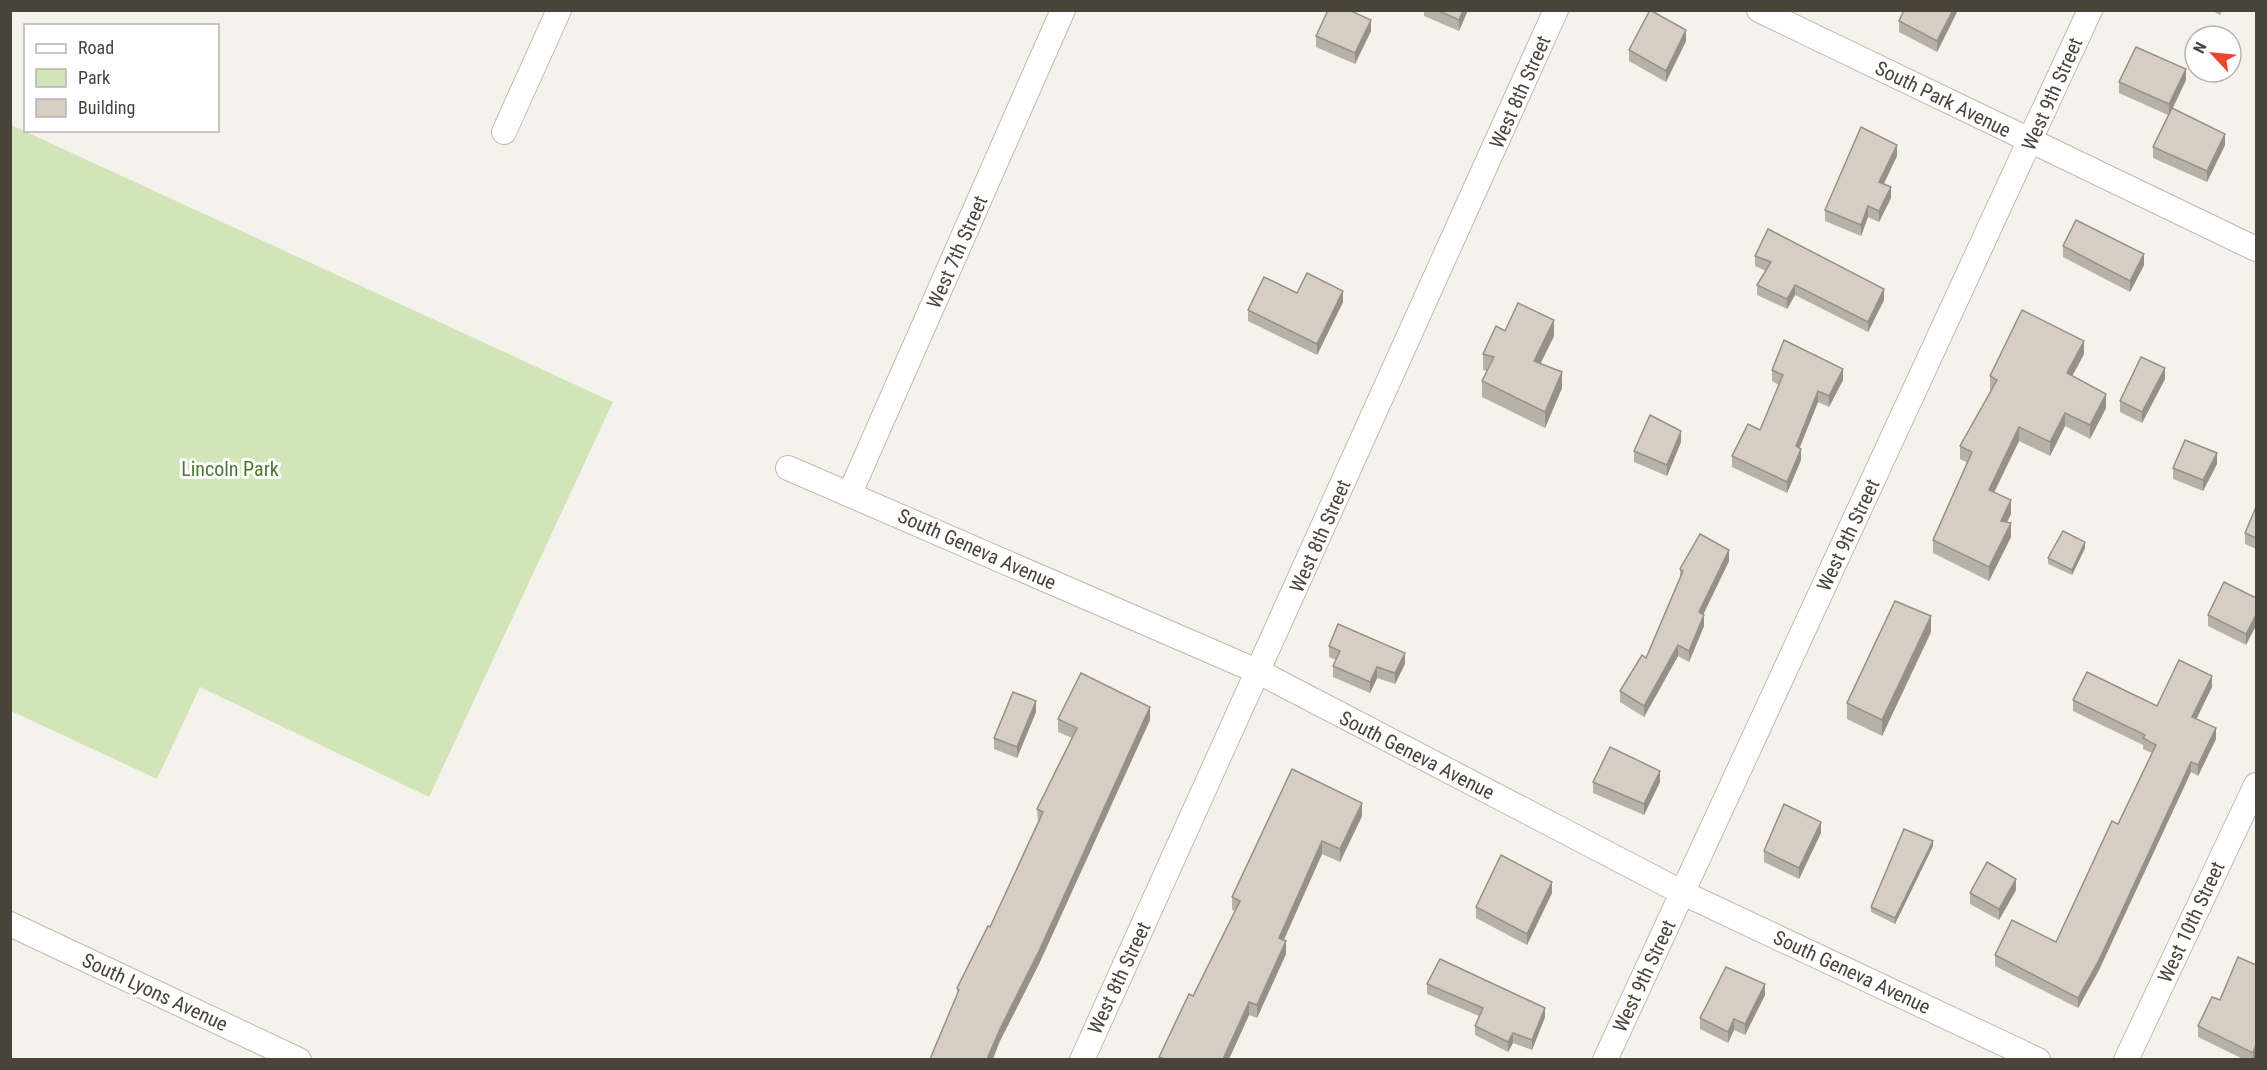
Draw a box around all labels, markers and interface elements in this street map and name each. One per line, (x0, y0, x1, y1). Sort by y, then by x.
legend (24, 24, 219, 132)
north arrow (2183, 24, 2243, 84)
street label: West 8th Street (1484, 32, 1556, 152)
street label: West 9th Street (2016, 34, 2088, 154)
text: Road (78, 37, 114, 58)
text: N (2189, 39, 2211, 56)
street label: South Park Avenue (1871, 56, 2015, 142)
text: Park (78, 67, 110, 88)
text: Building (78, 97, 135, 118)
street label: West 7th Street (921, 192, 993, 312)
park label: Lincoln Park (181, 457, 279, 481)
street label: West 9th Street (1812, 475, 1884, 595)
street label: West 8th Street (1284, 476, 1356, 596)
street label: South Geneva Avenue (894, 503, 1060, 595)
street label: South Geneva Avenue (1336, 706, 1498, 804)
street label: West 10th Street (2153, 858, 2230, 986)
street label: West 9th Street (1608, 916, 1680, 1036)
street label: West 8th Street (1083, 918, 1155, 1038)
street label: South Geneva Avenue (1770, 925, 1934, 1019)
street label: South Lyons Avenue (78, 948, 232, 1036)

